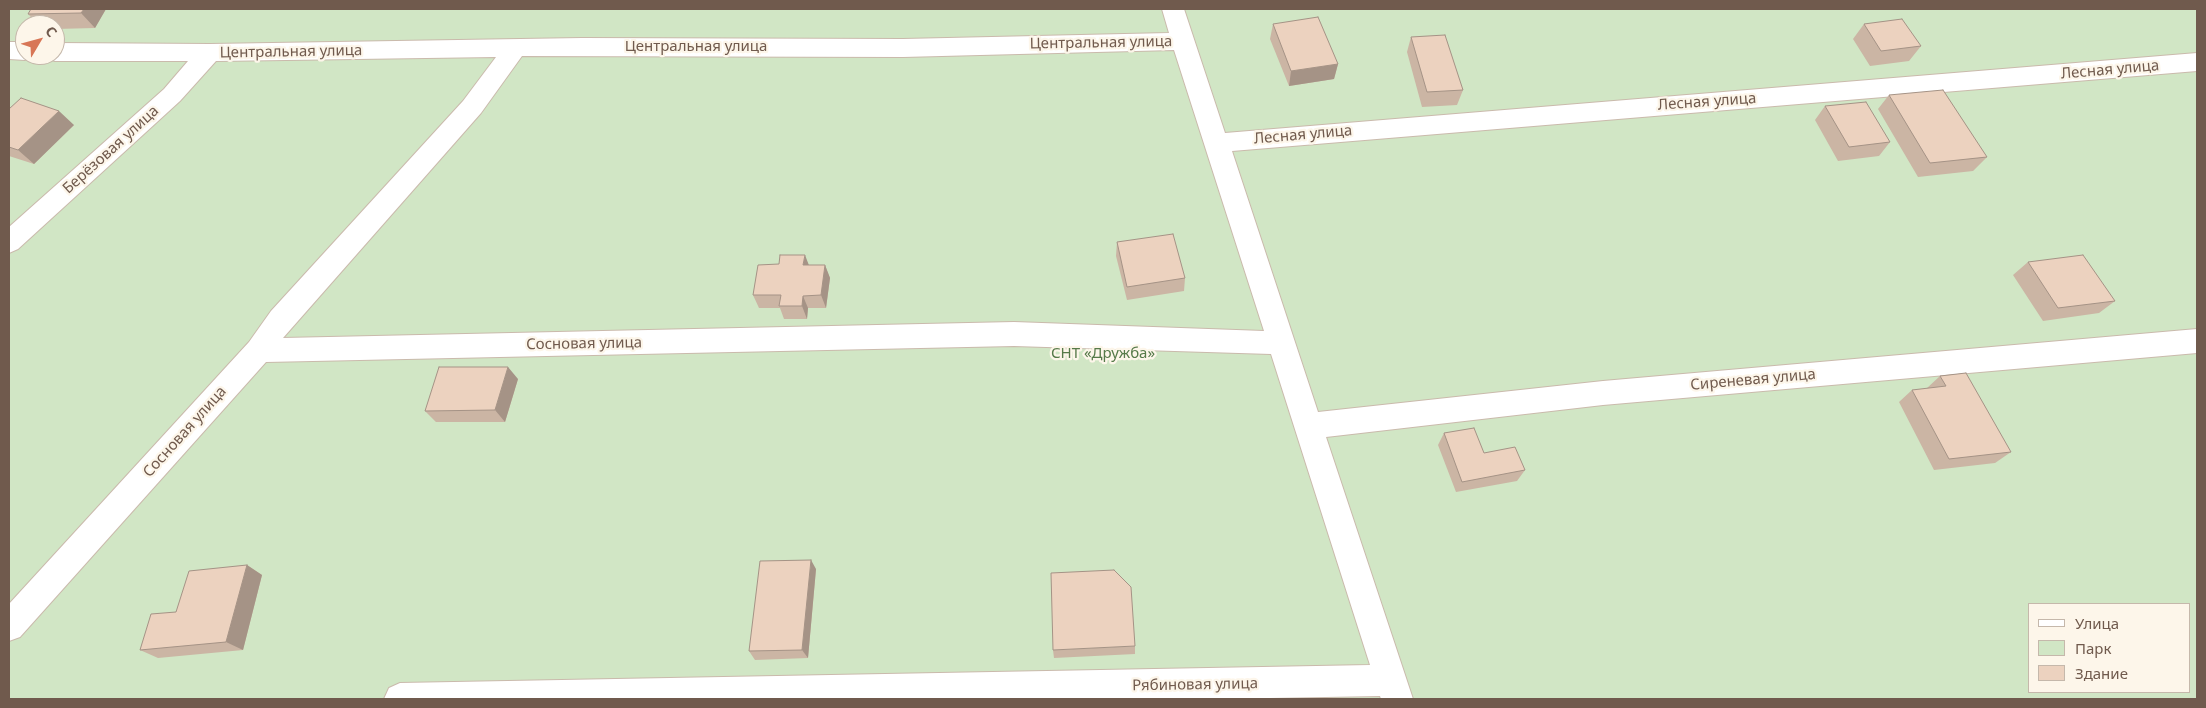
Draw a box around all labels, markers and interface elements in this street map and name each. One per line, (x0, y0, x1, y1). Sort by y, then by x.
north arrow (15, 15, 65, 65)
text: С (41, 22, 62, 41)
street label: Центральная улица (1030, 33, 1172, 53)
street label: Центральная улица (625, 38, 767, 56)
street label: Центральная улица (220, 42, 362, 62)
street label: Лесная улица (2060, 57, 2160, 83)
street label: Лесная улица (1657, 90, 1757, 114)
street label: Берёзовая улица (59, 102, 163, 198)
street label: Лесная улица (1253, 122, 1353, 148)
street label: Сосновая улица (526, 334, 642, 354)
park label: СНТ «Дружба» (1051, 345, 1155, 363)
street label: Сиреневая улица (1690, 366, 1816, 394)
street label: Сосновая улица (140, 383, 230, 481)
legend (2028, 603, 2191, 693)
text: Улица (2075, 613, 2119, 633)
text: Парк (2075, 638, 2111, 658)
text: Здание (2075, 663, 2128, 683)
street label: Рябиновая улица (1132, 675, 1258, 695)

